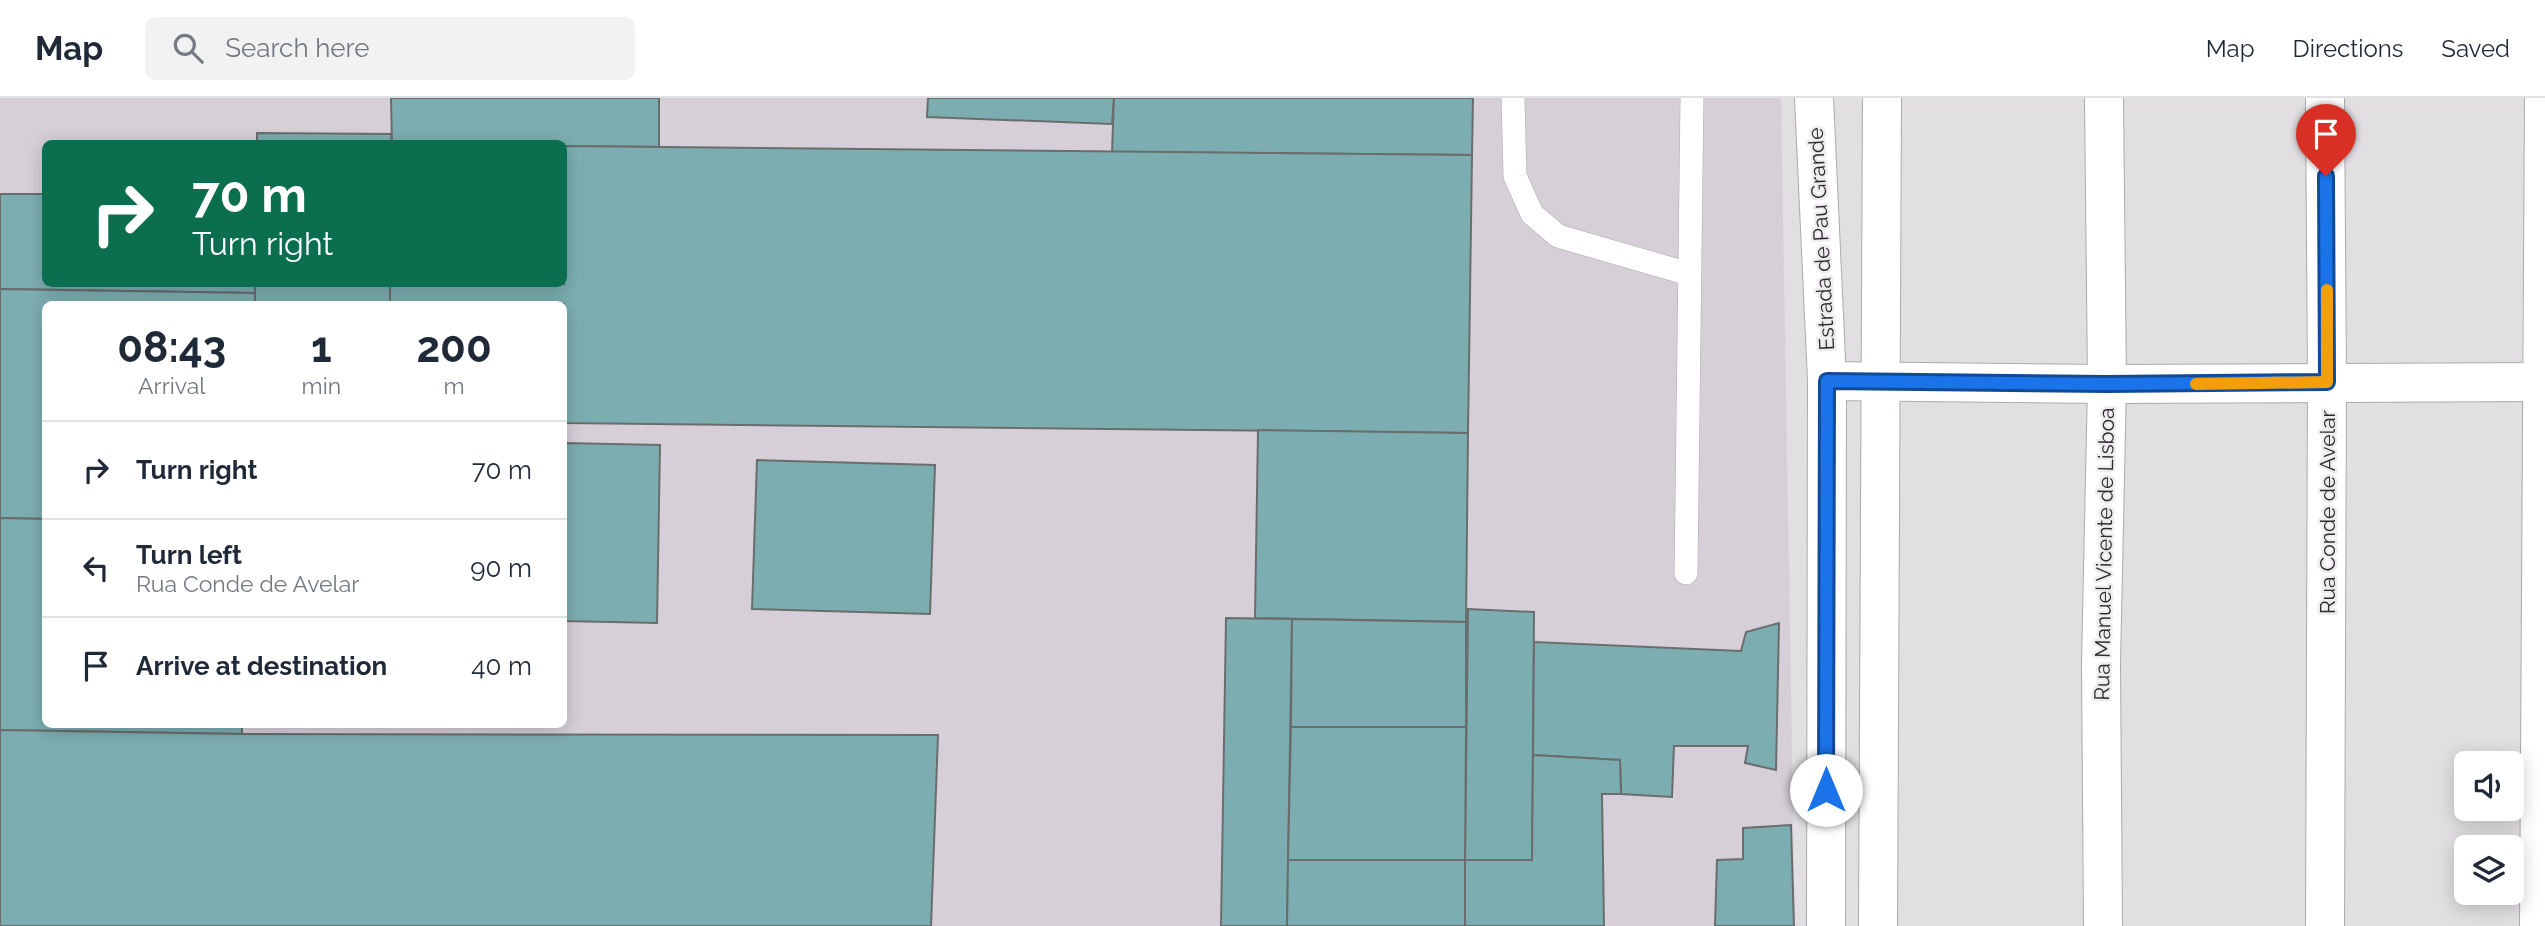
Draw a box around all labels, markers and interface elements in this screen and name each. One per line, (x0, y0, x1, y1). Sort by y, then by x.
search box (145, 17, 635, 80)
text: Map (35, 29, 103, 68)
icon: search (169, 29, 207, 67)
text: Search here (225, 33, 370, 63)
text: Map (2206, 34, 2255, 63)
text: Directions (2293, 34, 2403, 63)
text: Saved (2441, 34, 2510, 63)
pin (2296, 104, 2356, 176)
icon: arrive (2307, 115, 2345, 153)
street label: Estrada de Pau Grande (1803, 127, 1839, 351)
text: 70 m (192, 166, 307, 223)
icon: right (77, 168, 168, 259)
text: Turn right (192, 225, 333, 262)
text: 08:43 (117, 323, 226, 372)
text: 1 (311, 323, 332, 372)
text: 200 (416, 323, 492, 372)
text: Arrival (138, 372, 206, 399)
text: min (302, 372, 341, 399)
text: m (443, 372, 465, 399)
street label: Rua Manuel Vicente de Lisboa (2089, 407, 2119, 701)
street label: Rua Conde de Avelar (2315, 409, 2340, 614)
icon: right (77, 451, 115, 489)
text: Turn right (136, 455, 257, 485)
text: 70 m (472, 455, 532, 485)
text: Turn left (136, 540, 242, 570)
icon: left (77, 549, 115, 587)
text: 90 m (470, 553, 532, 583)
text: Rua Conde de Avelar (136, 570, 359, 597)
icon: arrive (77, 647, 115, 685)
text: Arrive at destination (136, 651, 387, 681)
text: 40 m (471, 651, 532, 681)
map controls (2454, 751, 2524, 905)
button: sound (2454, 751, 2524, 821)
position arrow (1789, 753, 1863, 827)
button: layers (2454, 835, 2524, 905)

